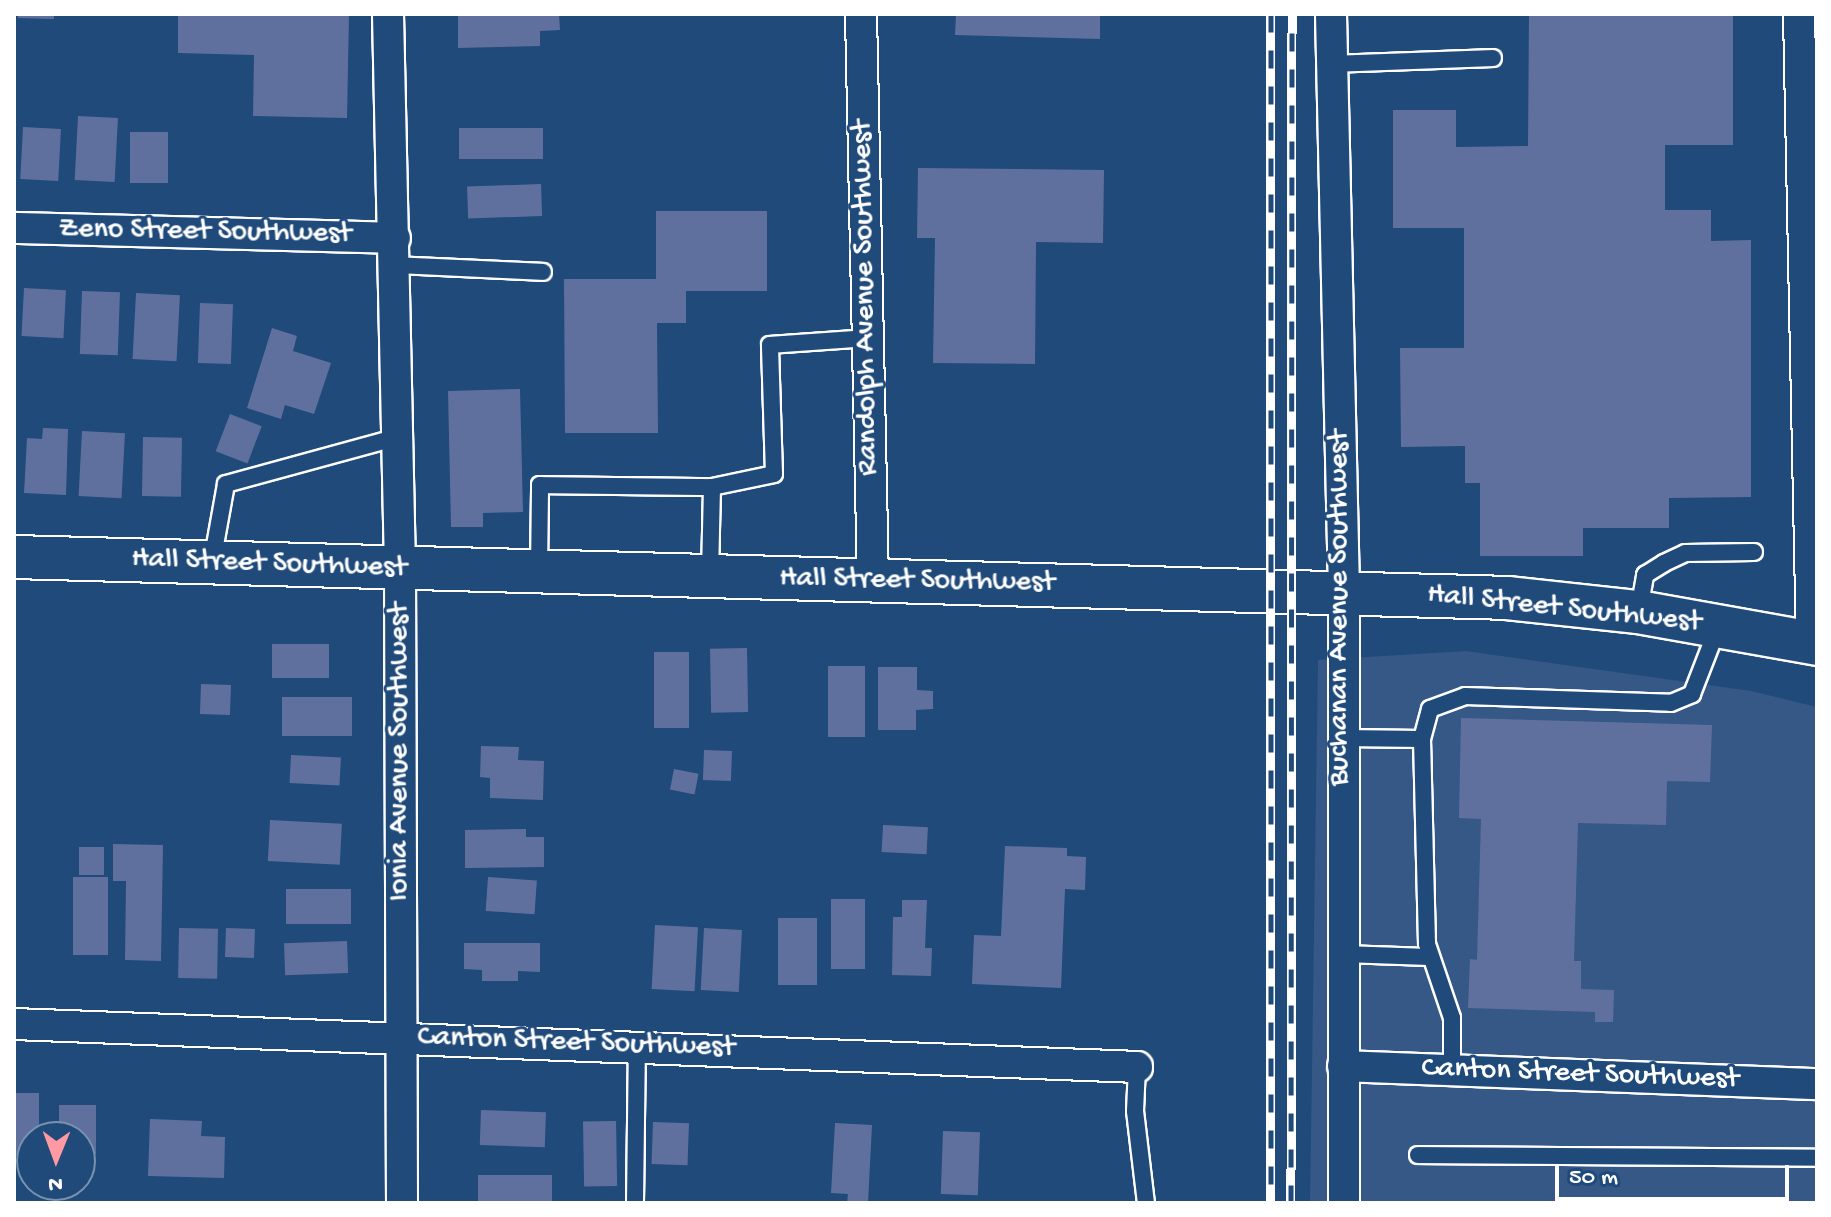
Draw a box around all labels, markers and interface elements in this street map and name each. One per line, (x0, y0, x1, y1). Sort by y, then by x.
street label: Randolph Avenue Southwest (846, 120, 888, 476)
street label: Zeno Street Southwest (58, 212, 352, 254)
street label: Buchanan Avenue Southwest (1323, 430, 1359, 786)
street label: Hall Street Southwest (131, 542, 407, 588)
street label: Hall Street Southwest (779, 562, 1055, 602)
street label: Hall Street Southwest (1425, 578, 1703, 642)
street label: Ionia Avenue Southwest (383, 603, 419, 901)
street label: Canton Street Southwest (417, 1020, 735, 1068)
street label: Canton Street Southwest (1421, 1051, 1739, 1099)
north arrow (16, 1121, 96, 1201)
scale bar (1559, 1149, 1793, 1199)
text: 50 m (1569, 1164, 1618, 1193)
text: N (48, 1170, 63, 1196)

